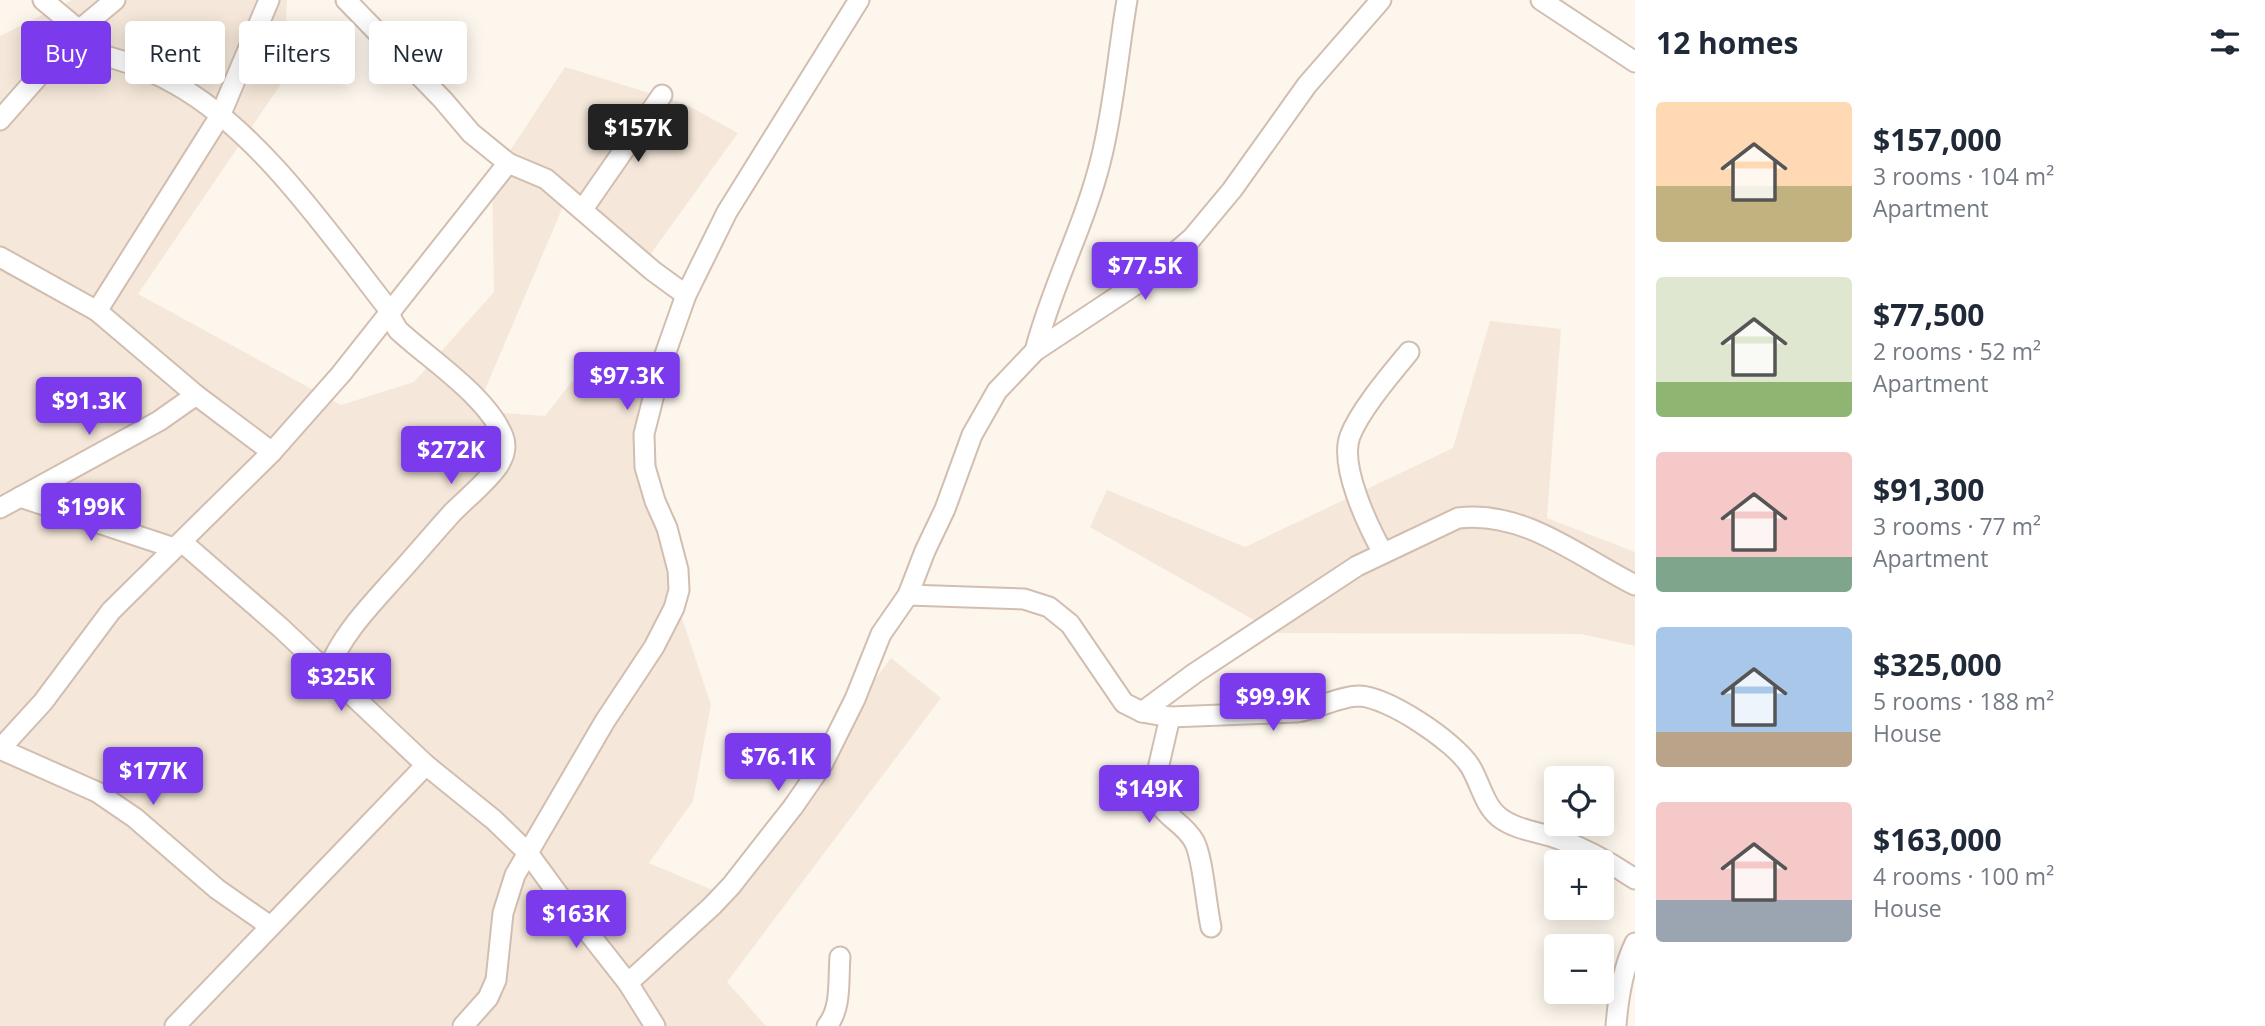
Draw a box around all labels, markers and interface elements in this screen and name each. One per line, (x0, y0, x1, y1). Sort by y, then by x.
chip: Buy (21, 21, 111, 84)
chip: Rent (125, 21, 225, 84)
chip: Filters (239, 21, 355, 84)
chip: New (369, 21, 467, 84)
text: 12 homes (1656, 22, 1799, 63)
icon: filters (2206, 23, 2244, 61)
pin: $157K (589, 104, 687, 164)
text: $157K (604, 111, 672, 143)
text: $157,000 (1873, 119, 2002, 160)
icon: home (1712, 130, 1796, 214)
text: 3 rooms · 104 m² (1873, 160, 2054, 192)
text: Apartment (1873, 192, 1989, 224)
pin: $77.5K (1088, 243, 1202, 302)
text: $77.5K (1108, 249, 1182, 281)
text: $77,500 (1873, 294, 1984, 335)
icon: home (1712, 305, 1796, 389)
text: 2 rooms · 52 m² (1873, 335, 2041, 367)
pin: $97.3K (570, 352, 684, 412)
text: $97.3K (590, 359, 664, 391)
text: Apartment (1873, 367, 1989, 399)
pin: $91.3K (32, 378, 146, 437)
text: $91.3K (52, 384, 126, 416)
pin: $272K (402, 426, 500, 486)
text: $272K (417, 433, 485, 465)
text: $91,300 (1873, 469, 1984, 510)
icon: home (1712, 480, 1796, 564)
pin: $199K (42, 484, 140, 543)
text: $199K (57, 490, 125, 522)
text: 3 rooms · 77 m² (1873, 510, 2041, 542)
text: Apartment (1873, 542, 1989, 574)
text: $325,000 (1873, 644, 2002, 685)
pin: $325K (292, 654, 390, 713)
icon: home (1712, 655, 1796, 739)
text: $325K (307, 660, 375, 692)
pin: $99.9K (1216, 674, 1330, 733)
text: $99.9K (1236, 680, 1310, 712)
text: 5 rooms · 188 m² (1873, 685, 2054, 717)
text: House (1873, 717, 1942, 749)
pin: $76.1K (721, 734, 835, 793)
text: $76.1K (741, 740, 815, 772)
pin: $177K (104, 748, 202, 807)
text: $177K (119, 754, 187, 786)
pin: $149K (1100, 766, 1198, 825)
map controls (1544, 766, 1614, 1004)
button: locate (1544, 766, 1614, 836)
text: $149K (1115, 772, 1183, 804)
text: $163,000 (1873, 819, 2002, 860)
icon: home (1712, 830, 1796, 914)
button: + (1544, 850, 1614, 920)
text: 4 rooms · 100 m² (1873, 860, 2054, 892)
pin: $163K (527, 890, 625, 950)
text: House (1873, 892, 1942, 924)
text: $163K (542, 897, 610, 929)
button: − (1544, 934, 1614, 1004)

